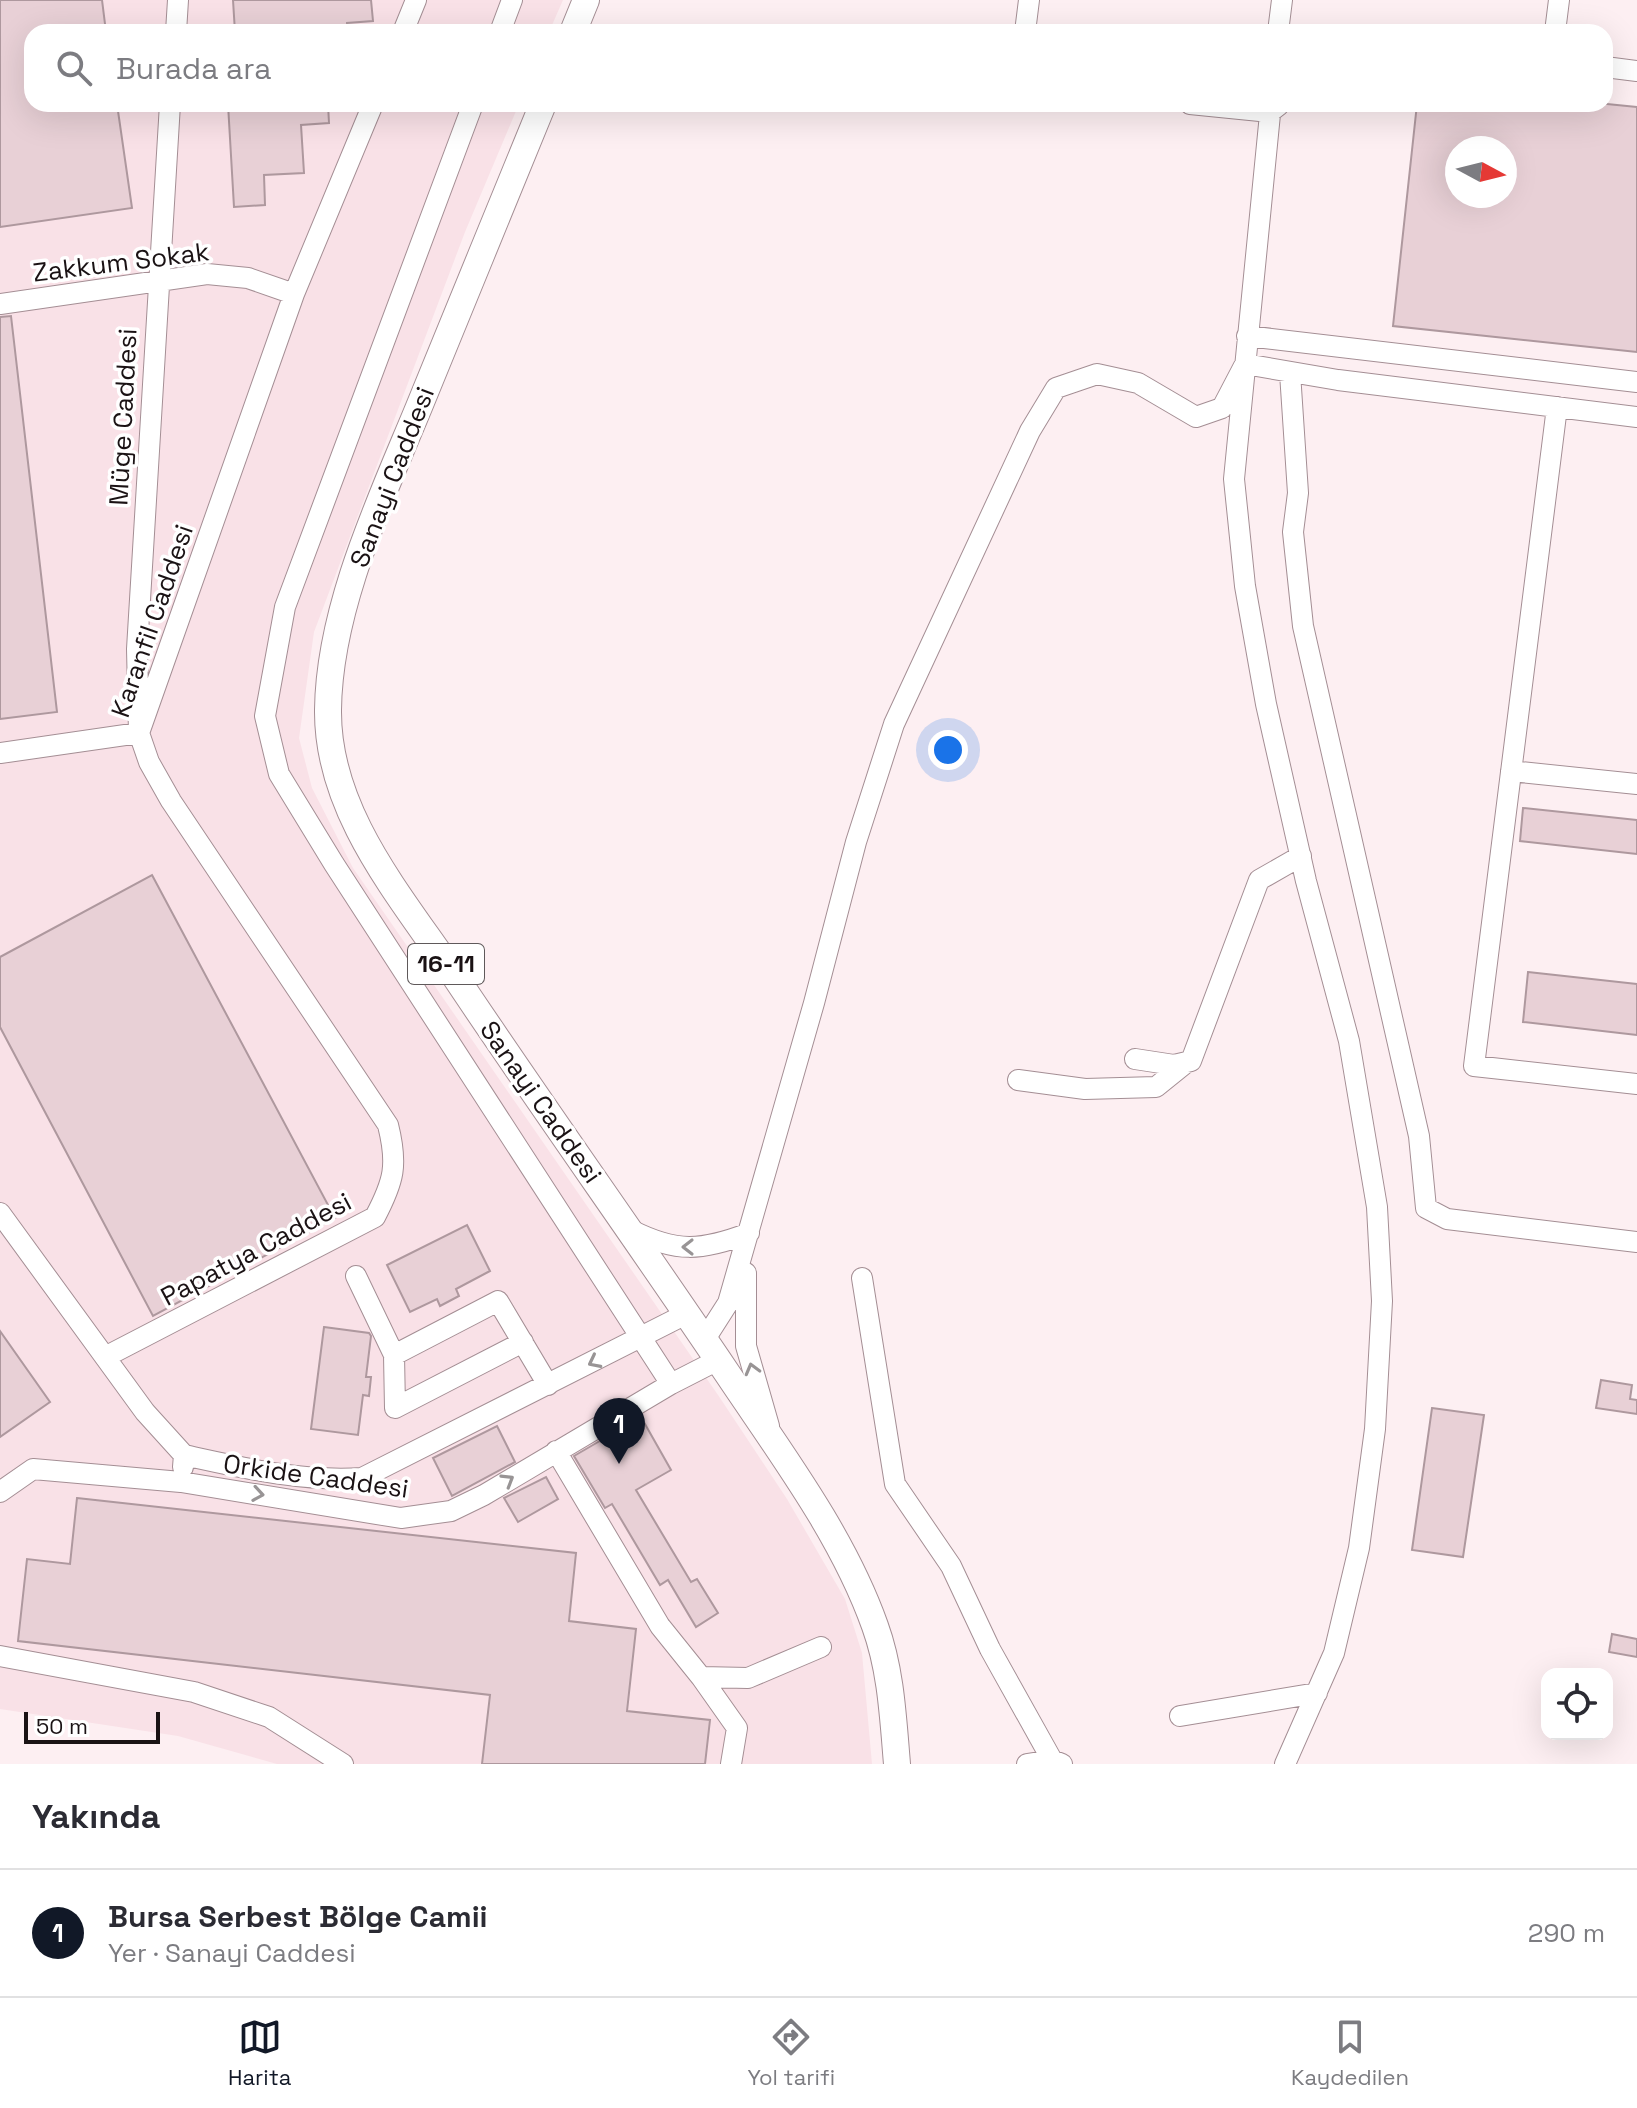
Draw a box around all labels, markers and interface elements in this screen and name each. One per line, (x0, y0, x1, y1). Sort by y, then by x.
search box (24, 24, 1613, 112)
icon: search (52, 46, 96, 90)
text: Burada ara (116, 49, 271, 88)
north arrow (1445, 136, 1517, 208)
street label: Zakkum Sokak (31, 234, 211, 290)
street label: Müge Caddesi (101, 328, 145, 506)
street label: Sanayi Caddesi (342, 382, 442, 572)
street label: Karanfil Caddesi (103, 520, 201, 722)
your location (928, 730, 968, 770)
road number: 16-11 (408, 944, 484, 984)
street label: Sanayi Caddesi (472, 1014, 610, 1190)
street label: Papatya Caddesi (155, 1184, 357, 1314)
one-way arrow (681, 1238, 694, 1256)
one-way arrow (587, 1352, 602, 1367)
one-way arrow (745, 1363, 761, 1377)
pin: 1 (593, 1398, 645, 1464)
street label: Orkide Caddesi (221, 1446, 411, 1506)
one-way arrow (499, 1475, 514, 1490)
one-way arrow (252, 1485, 265, 1502)
map controls (1541, 1668, 1613, 1740)
button: locate (1541, 1668, 1613, 1740)
scale bar (24, 1708, 160, 1744)
text: 50 m (36, 1712, 88, 1740)
text: Yakında (32, 1795, 161, 1838)
text: Bursa Serbest Bölge Camii (108, 1897, 488, 1936)
text: 1 (52, 1916, 64, 1950)
text: 290 m (1528, 1916, 1605, 1950)
text: Yer · Sanayi Caddesi (108, 1936, 356, 1970)
tab: Harita (228, 2015, 291, 2091)
tab: Yol tarifi (747, 2015, 835, 2091)
tab: Kaydedilen (1291, 2015, 1409, 2091)

